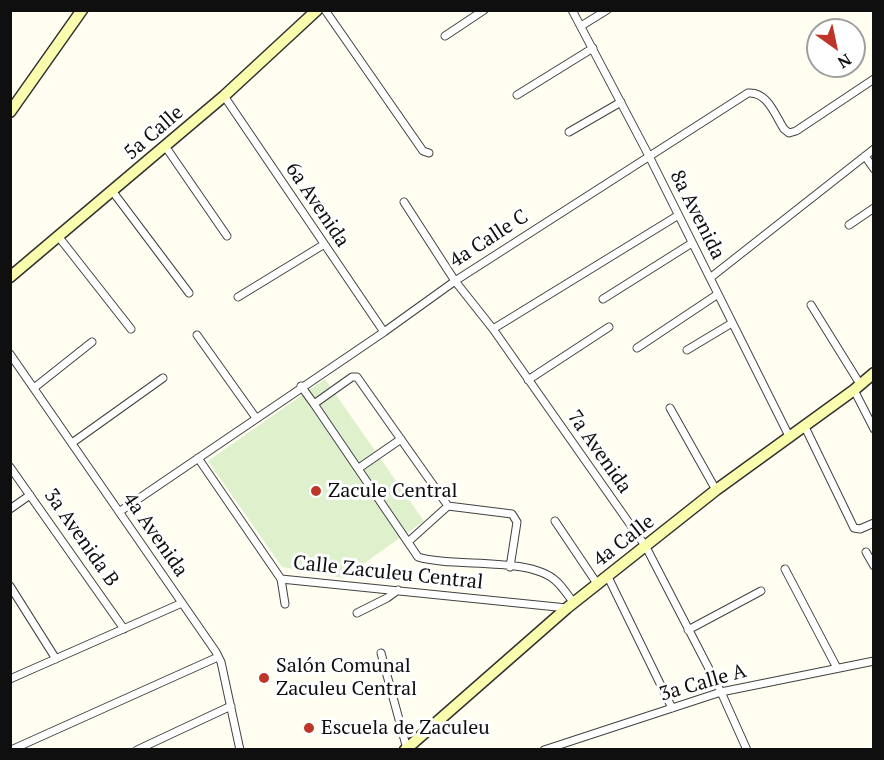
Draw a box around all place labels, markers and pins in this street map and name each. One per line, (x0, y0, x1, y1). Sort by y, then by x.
place label: Zacule Central (328, 479, 458, 503)
marker: Zacule Central (309, 484, 323, 498)
place label: Salón Comunal Zaculeu Central (276, 654, 417, 701)
marker: Salón Comunal Zaculeu Central (257, 671, 271, 685)
place label: Escuela de Zaculeu (321, 716, 490, 740)
marker: Escuela de Zaculeu (302, 721, 316, 735)

